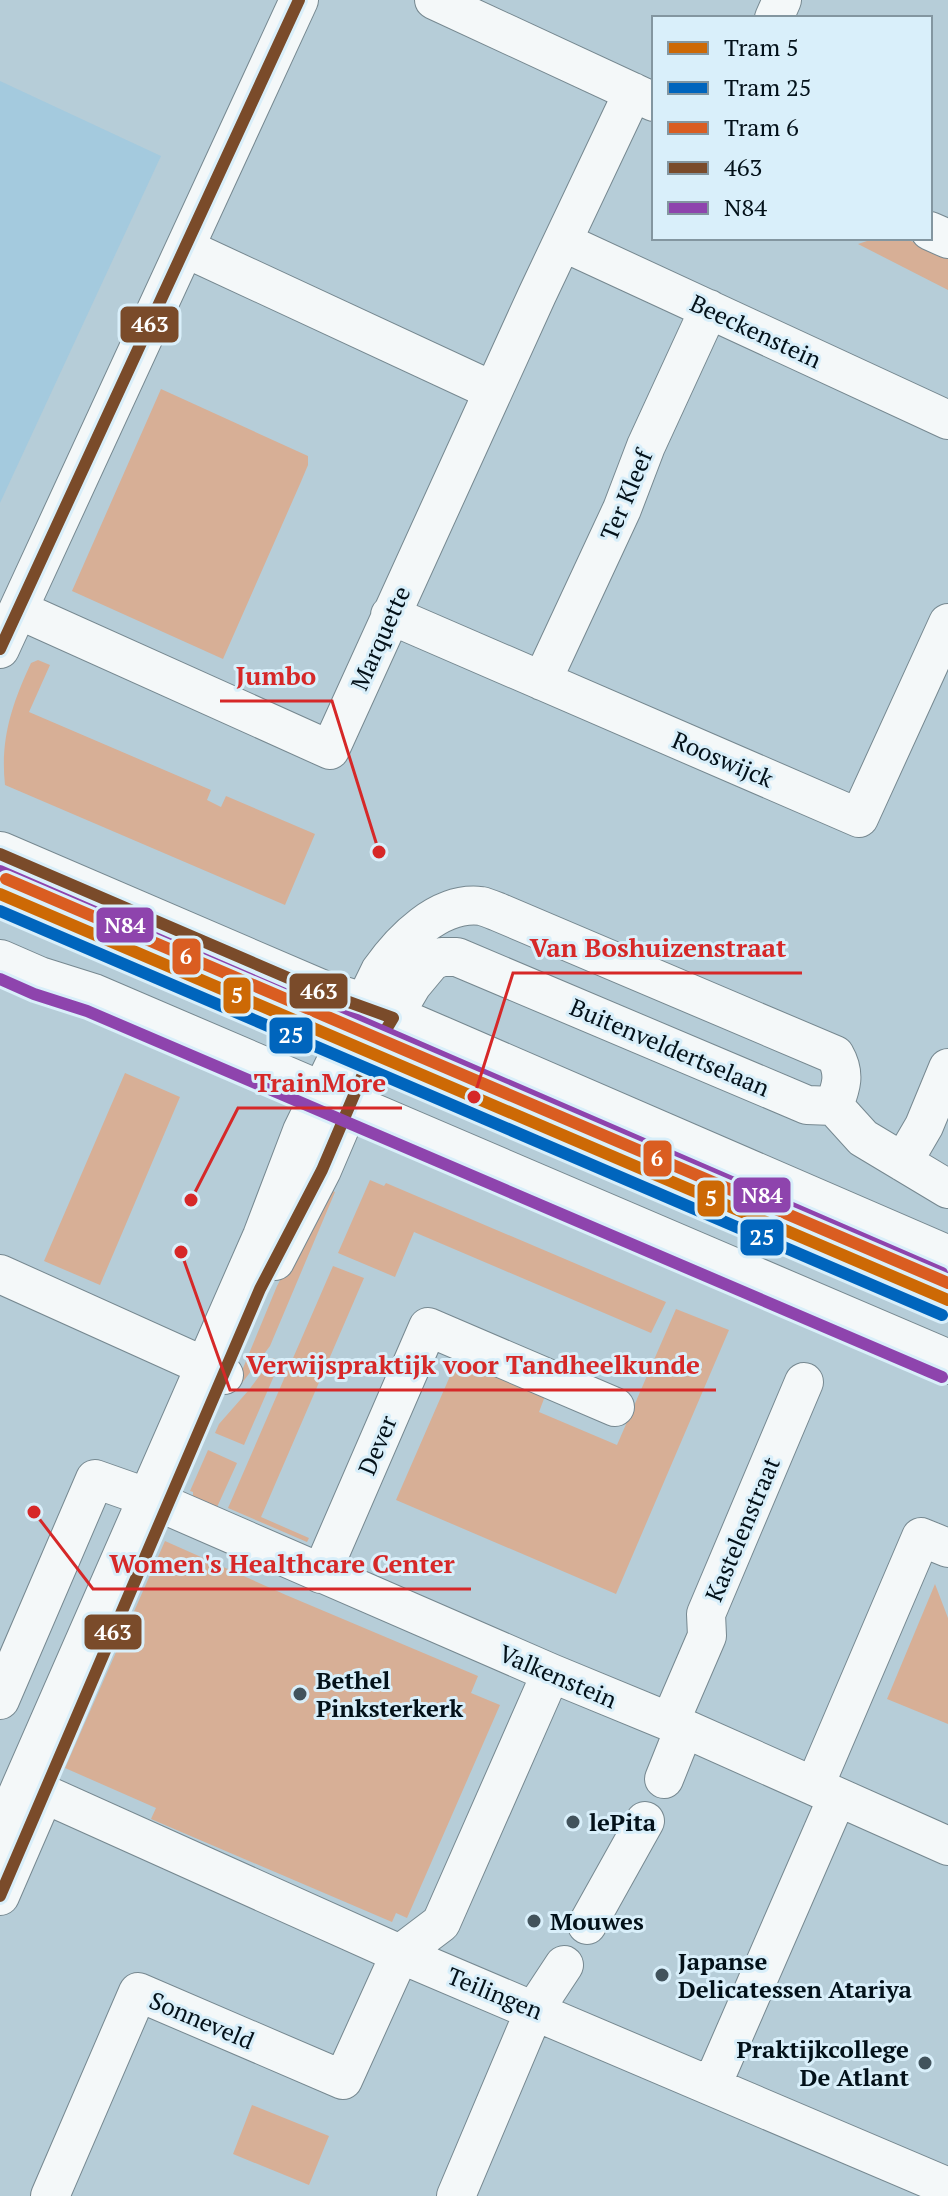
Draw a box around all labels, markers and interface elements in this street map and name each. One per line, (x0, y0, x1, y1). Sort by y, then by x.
legend (652, 16, 932, 240)
text: Tram 5 (724, 31, 799, 63)
text: Tram 25 (724, 71, 812, 103)
text: Tram 6 (724, 111, 799, 143)
text: 463 (724, 151, 762, 183)
text: N84 (724, 191, 767, 223)
street label: Beeckenstein (685, 287, 827, 375)
line badge: 463 (119, 305, 180, 344)
text: 463 (131, 309, 169, 338)
street label: Ter Kleef (593, 443, 660, 545)
street label: Marquette (343, 581, 417, 695)
callout: Jumbo (220, 651, 332, 701)
text: Jumbo (236, 658, 316, 692)
street label: Rooswijck (668, 723, 779, 795)
line badge: N84 (95, 906, 155, 944)
text: N84 (104, 910, 146, 939)
callout: Van Boshuizenstraat (513, 923, 802, 973)
text: Van Boshuizenstraat (530, 930, 787, 964)
line badge: 6 (171, 937, 202, 976)
text: 6 (180, 941, 192, 970)
line badge: 463 (288, 972, 349, 1010)
line badge: 5 (222, 976, 252, 1015)
text: 463 (300, 976, 338, 1005)
text: 5 (231, 980, 243, 1009)
street label: Buitenveldertselaan (565, 991, 775, 1103)
line badge: 25 (268, 1016, 314, 1055)
text: 25 (279, 1020, 303, 1049)
callout: TrainMore (238, 1058, 402, 1108)
text: TrainMore (254, 1065, 386, 1099)
line badge: 6 (642, 1139, 673, 1178)
text: 6 (651, 1143, 663, 1172)
line badge: N84 (732, 1176, 792, 1214)
line badge: 5 (696, 1179, 726, 1218)
text: N84 (741, 1180, 783, 1209)
text: 5 (705, 1183, 717, 1212)
line badge: 25 (739, 1218, 785, 1257)
text: 25 (750, 1222, 774, 1251)
callout: Verwijspraktijk voor Tandheelkunde (230, 1340, 716, 1390)
text: Verwijspraktijk voor Tandheelkunde (246, 1347, 700, 1381)
street label: Dever (350, 1410, 404, 1480)
street label: Kastelenstraat (697, 1452, 787, 1606)
callout: Women's Healthcare Center (93, 1539, 471, 1589)
text: Women's Healthcare Center (109, 1546, 456, 1580)
line badge: 463 (83, 1613, 143, 1651)
text: 463 (94, 1617, 132, 1646)
street label: Valkenstein (494, 1637, 622, 1715)
place label: Bethel Pinksterkerk (316, 1664, 463, 1724)
marker: Bethel Pinksterkerk (291, 1685, 309, 1703)
place label: lePita (589, 1806, 657, 1838)
marker: lePita (564, 1813, 582, 1831)
place label: Mouwes (550, 1905, 644, 1937)
marker: Mouwes (525, 1912, 543, 1930)
place label: Japanse Delicatessen Atariya (678, 1945, 913, 2005)
street label: Teilingen (443, 1959, 547, 2027)
marker: Japanse Delicatessen Atariya (653, 1966, 671, 1984)
street label: Sonneveld (145, 1984, 259, 2056)
place label: Praktijkcollege De Atlant (737, 2033, 909, 2093)
marker: Praktijkcollege De Atlant (916, 2054, 934, 2072)

